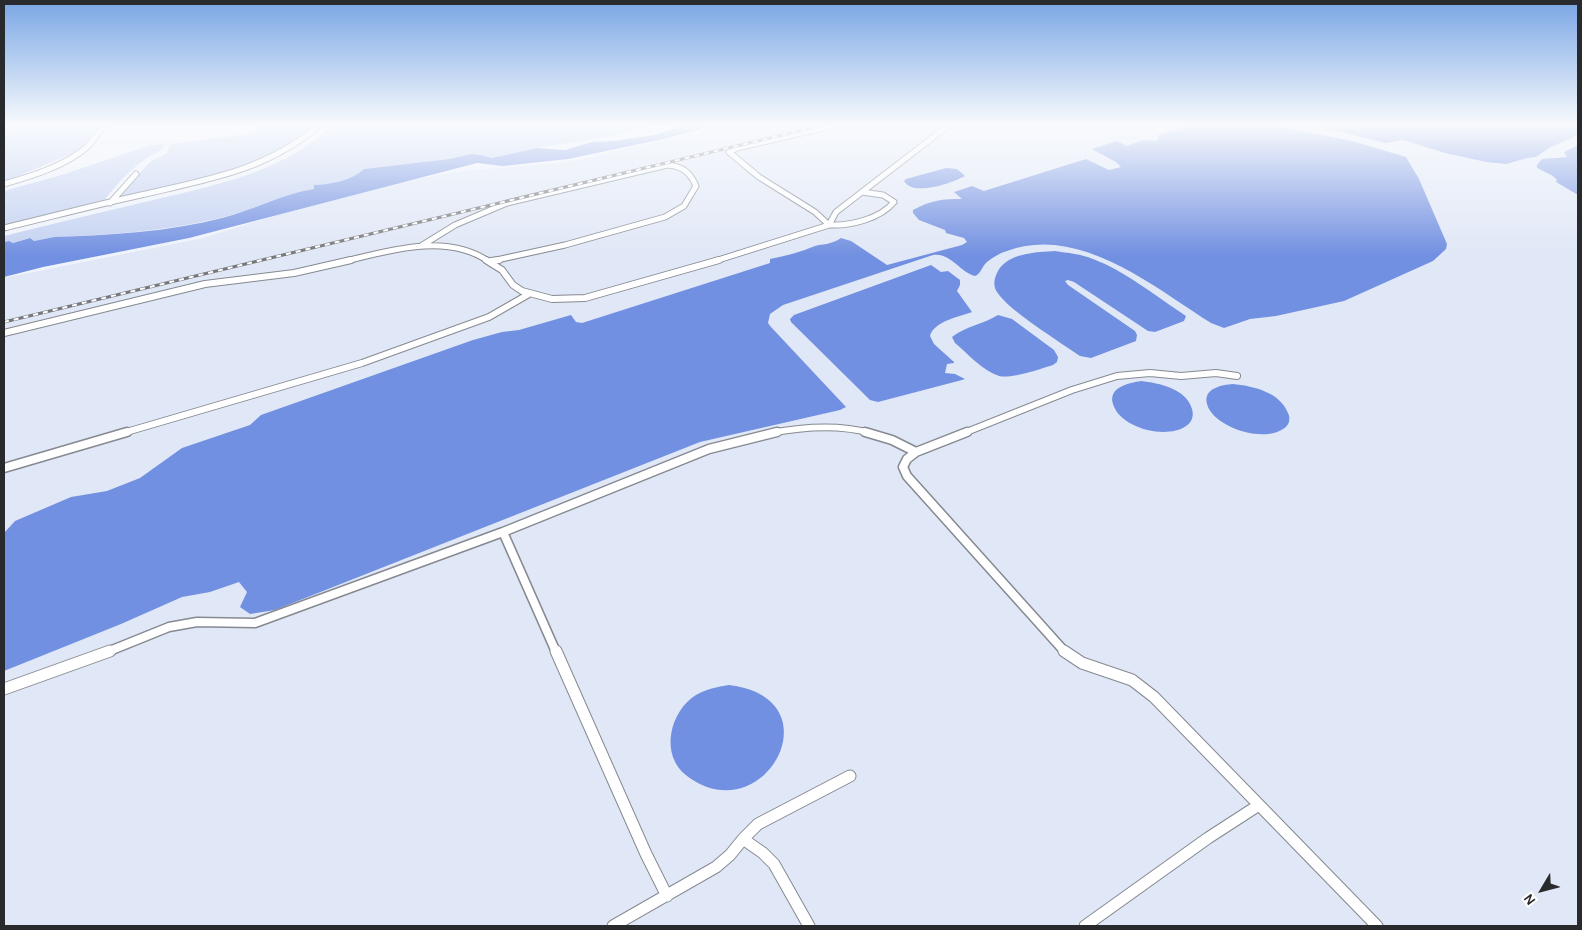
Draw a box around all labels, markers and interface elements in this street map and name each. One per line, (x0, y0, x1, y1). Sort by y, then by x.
north arrow (1517, 865, 1567, 915)
text: N (1520, 890, 1539, 908)

